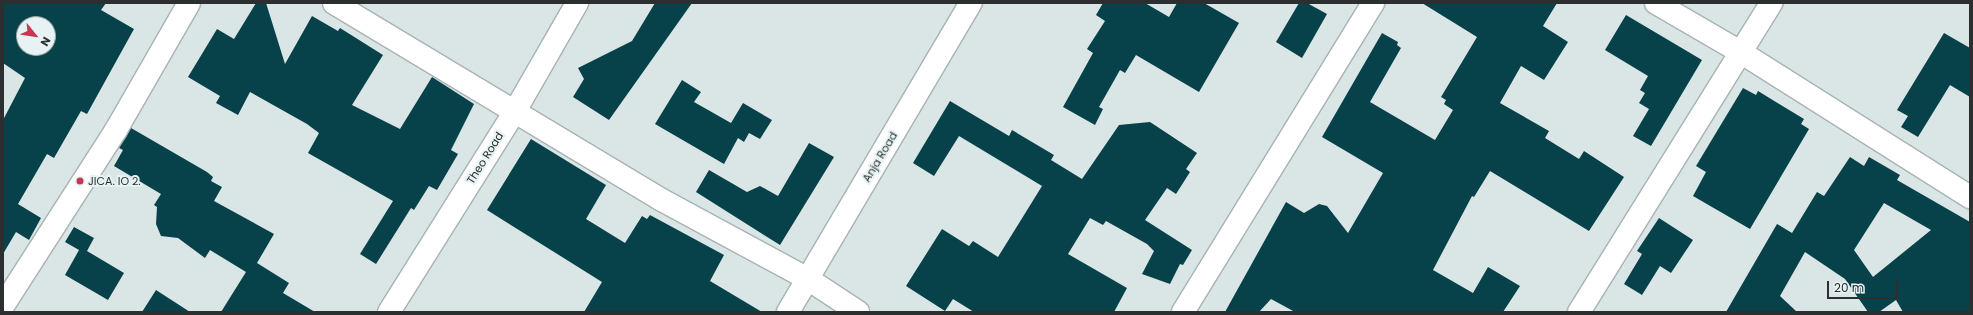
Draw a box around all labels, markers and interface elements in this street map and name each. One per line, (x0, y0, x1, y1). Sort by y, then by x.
north arrow (16, 16, 56, 56)
text: N (37, 34, 55, 49)
street label: Theo Road (464, 130, 506, 186)
street label: Anja Road (860, 130, 900, 184)
place label: JICA. IO 2. (88, 174, 141, 188)
marker: JICA. IO 2. (75, 176, 85, 186)
scale bar (1829, 273, 1900, 299)
text: 20 m (1834, 279, 1864, 296)

